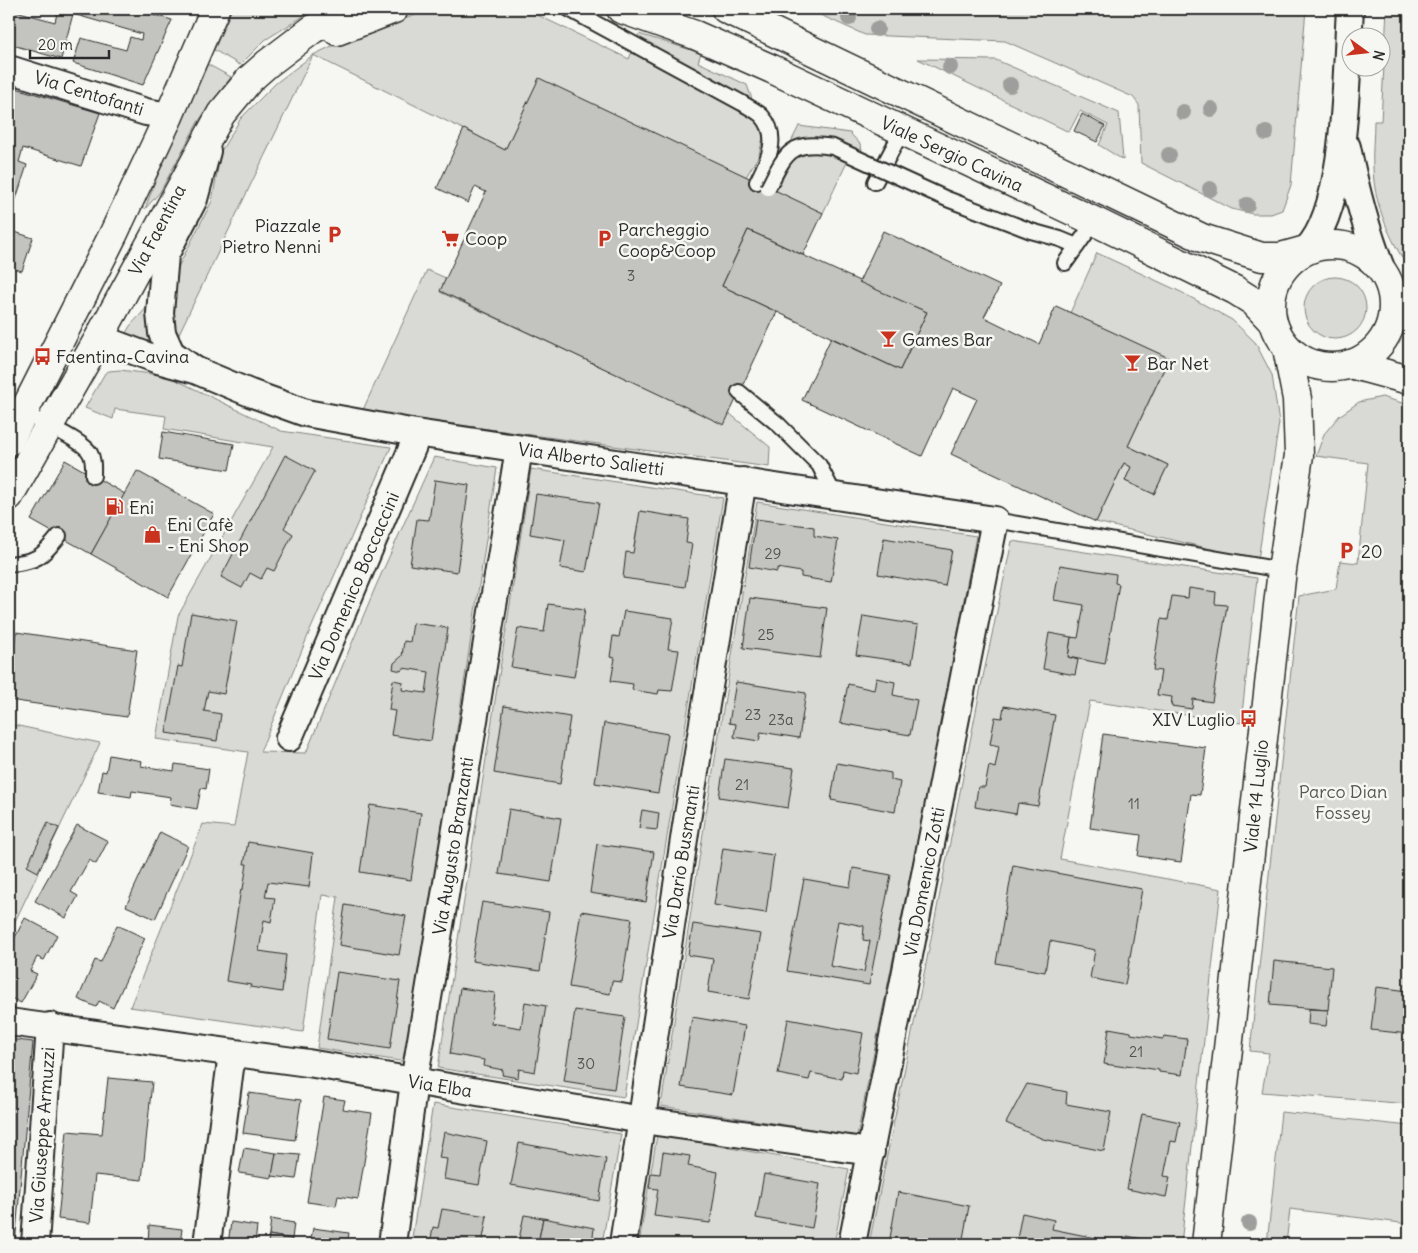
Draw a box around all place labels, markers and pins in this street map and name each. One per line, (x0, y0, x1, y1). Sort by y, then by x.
place label: Piazzale Pietro Nenni (222, 214, 321, 258)
place label: Parcheggio Coop&Coop (618, 218, 716, 262)
parking icon: Piazzale Pietro Nenni (325, 225, 345, 245)
place label: Coop (465, 227, 507, 250)
supermarket icon: Coop (441, 228, 461, 248)
parking icon: Parcheggio Coop&Coop (594, 229, 614, 249)
place label: Games Bar (902, 328, 993, 351)
bar icon: Games Bar (878, 329, 898, 349)
place label: Faentina-Cavina (56, 345, 189, 368)
bus stop icon: Faentina-Cavina (32, 346, 52, 366)
place label: Bar Net (1147, 352, 1209, 375)
bar icon: Bar Net (1123, 353, 1143, 373)
place label: Eni (129, 496, 154, 519)
fuel station icon: Eni (105, 497, 125, 517)
place label: Eni Cafè - Eni Shop (167, 513, 249, 557)
shop icon: Eni Cafè - Eni Shop (143, 524, 163, 544)
place label: 20 (1361, 540, 1383, 563)
parking icon: 20 (1337, 541, 1357, 561)
place label: XIV Luglio (1152, 708, 1235, 731)
bus stop icon: XIV Luglio (1239, 709, 1259, 729)

